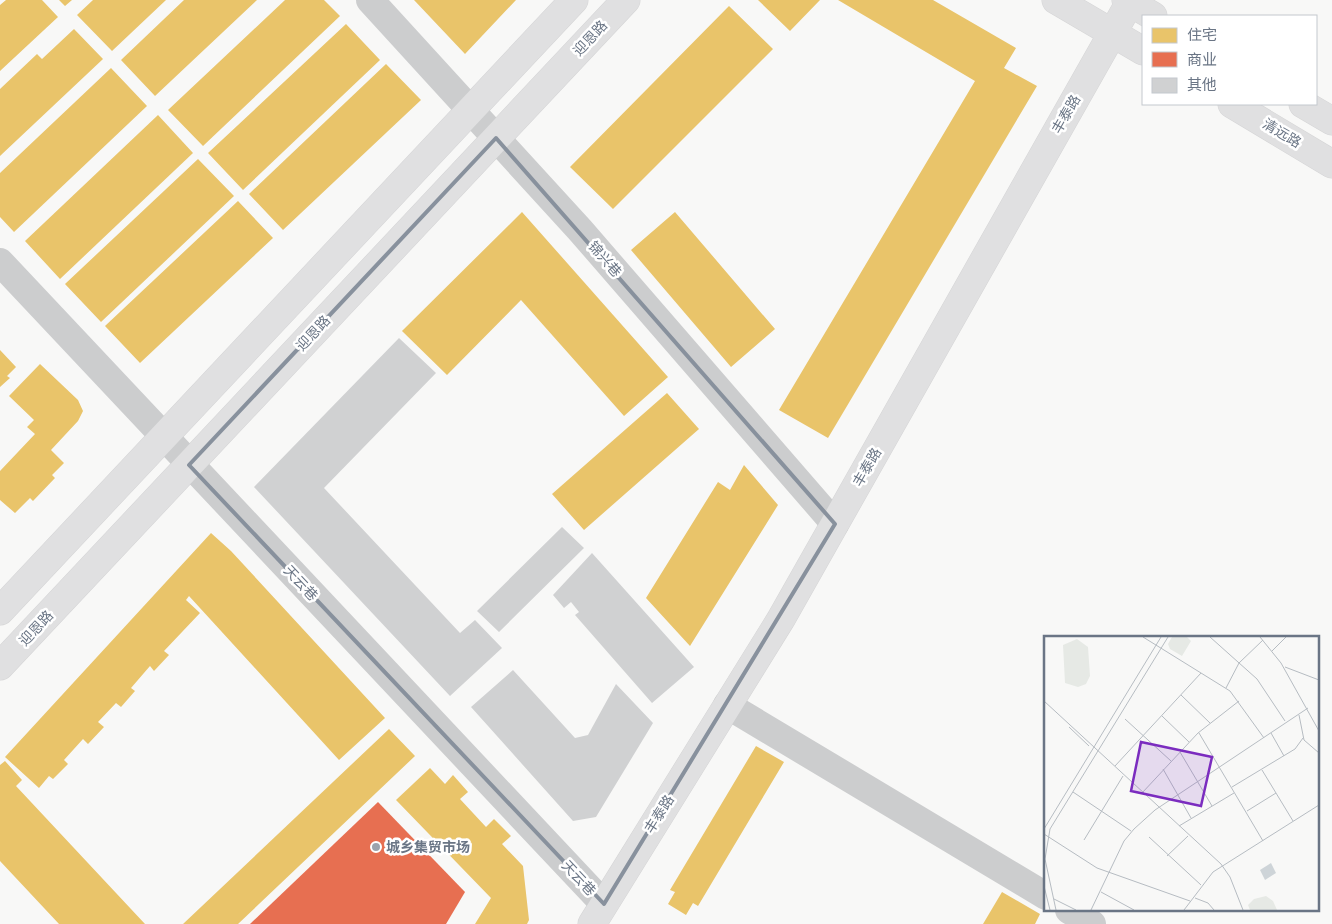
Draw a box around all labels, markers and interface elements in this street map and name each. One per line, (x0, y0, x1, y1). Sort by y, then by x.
legend (1142, 15, 1317, 105)
street label: 迎恩路 (568, 16, 611, 59)
text: 住宅 (1187, 24, 1217, 44)
text: 商业 (1187, 49, 1217, 69)
text: 其他 (1187, 74, 1217, 94)
street label: 丰泰路 (1047, 91, 1084, 137)
street label: 清远路 (1259, 114, 1305, 152)
street label: 锦兴巷 (584, 237, 626, 281)
street label: 迎恩路 (291, 311, 334, 354)
street label: 丰泰路 (848, 444, 885, 490)
street label: 天云巷 (280, 561, 323, 604)
street label: 迎恩路 (14, 606, 57, 649)
inset map (1044, 636, 1320, 912)
street label: 丰泰路 (639, 791, 678, 837)
place label: 城乡集贸市场 (386, 837, 470, 856)
marker: 城乡集贸市场 (370, 841, 382, 853)
street label: 天云巷 (558, 856, 601, 899)

